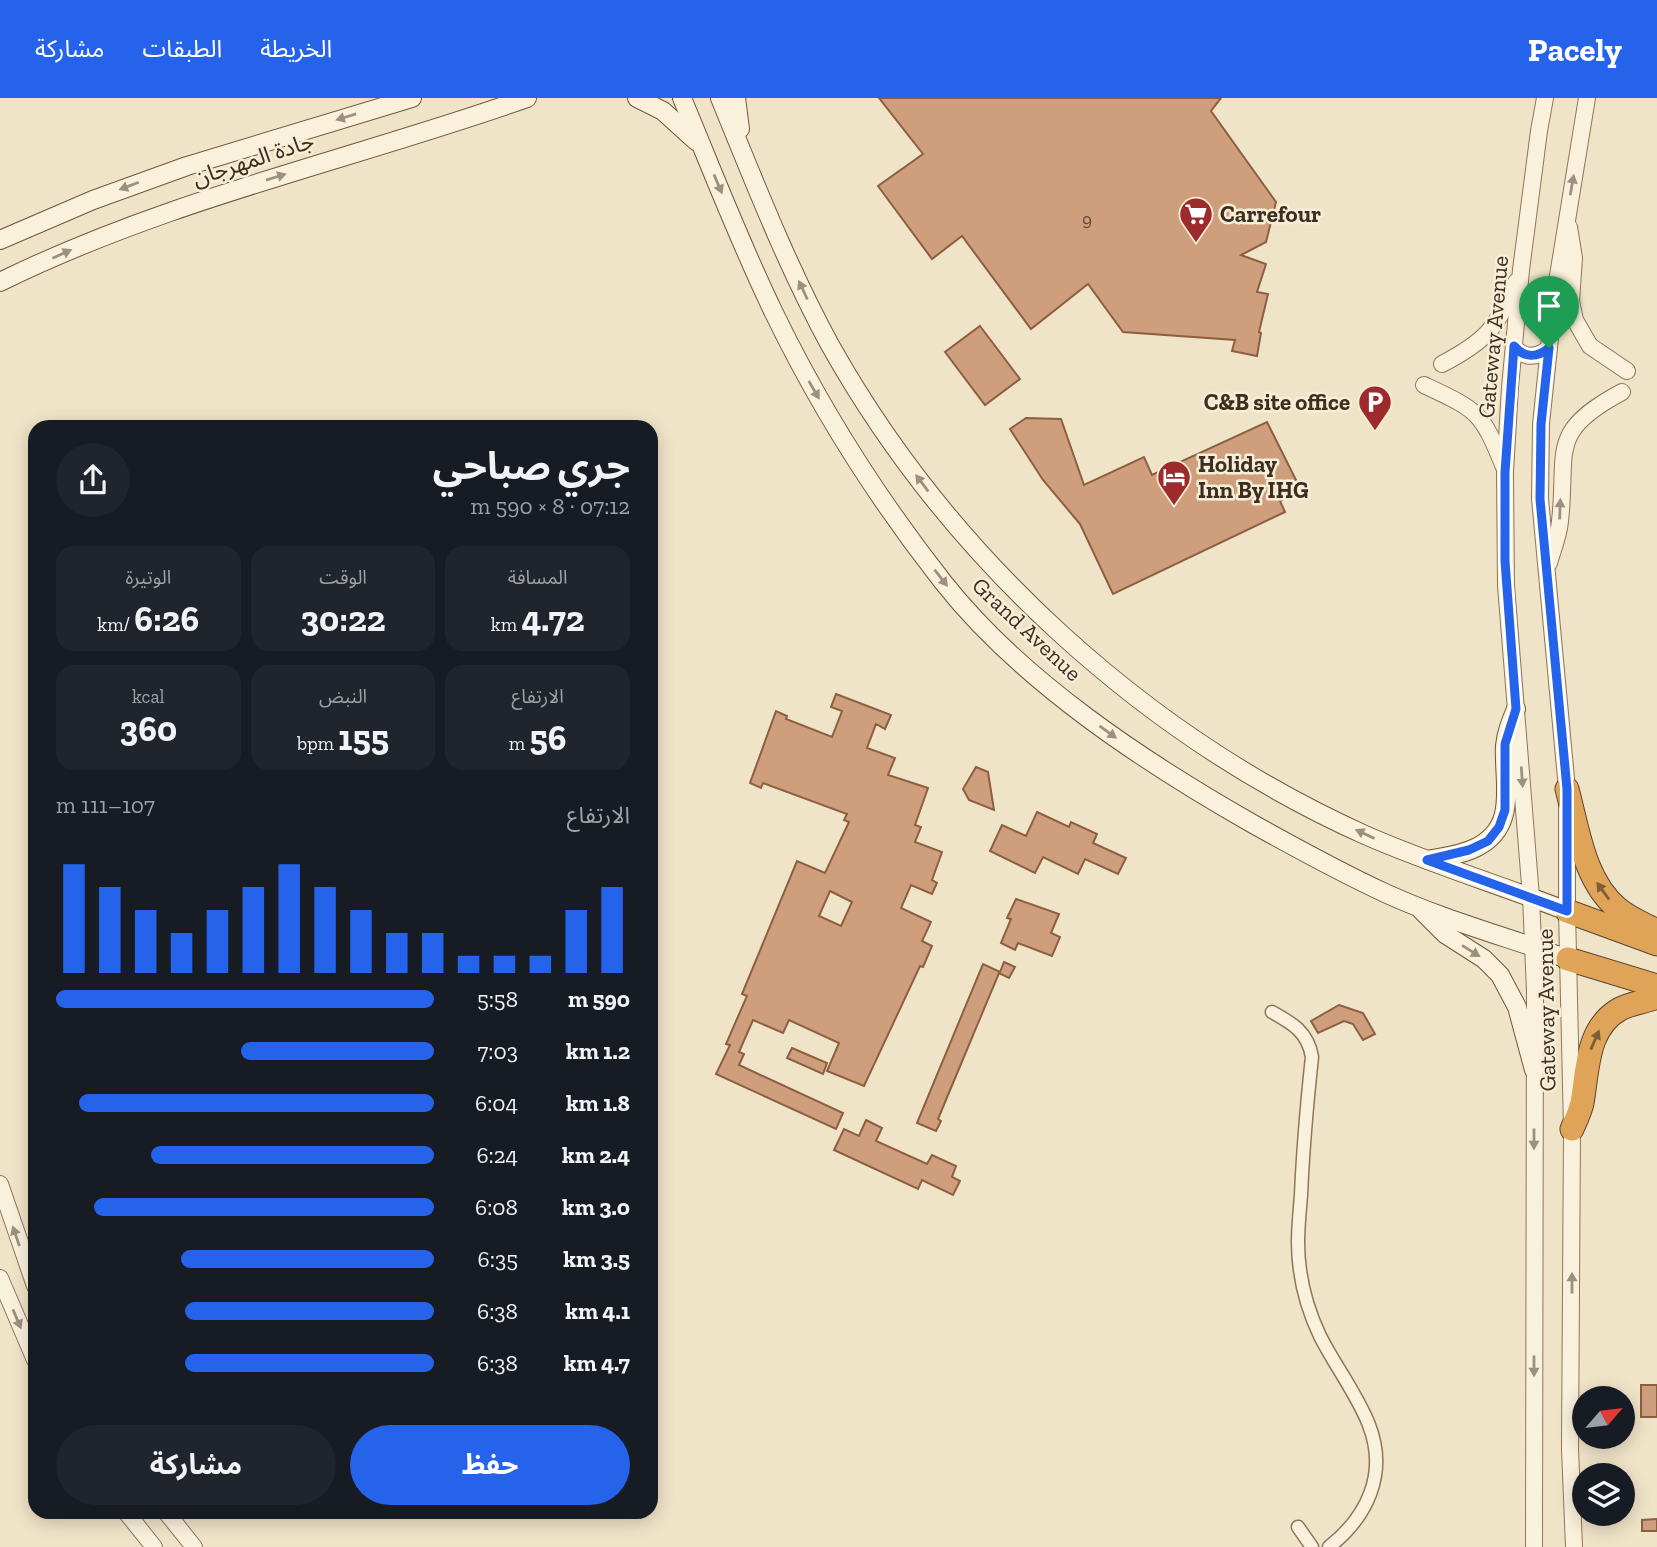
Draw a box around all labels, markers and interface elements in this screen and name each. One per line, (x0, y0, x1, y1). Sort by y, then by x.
text: Pacely (1528, 30, 1622, 69)
text: مشاركة (35, 34, 104, 63)
text: الطبقات (142, 34, 222, 63)
text: الخريطة (260, 34, 332, 63)
one-way arrow (336, 113, 357, 123)
street label: جادة المهرجان (189, 126, 317, 192)
one-way arrow (266, 171, 287, 181)
one-way arrow (713, 173, 724, 194)
one-way arrow (1567, 174, 1578, 196)
one-way arrow (119, 181, 140, 192)
supermarket icon: Carrefour (1177, 195, 1215, 244)
place label: Carrefour (1220, 200, 1321, 228)
house number: 9 (1082, 208, 1092, 231)
one-way arrow (52, 248, 72, 260)
street label: Gateway Avenue (1472, 255, 1514, 419)
pin (1519, 276, 1579, 348)
one-way arrow (797, 280, 809, 300)
icon: arrive (1530, 287, 1568, 325)
one-way arrow (808, 380, 820, 399)
parking icon: C&B site office (1356, 383, 1394, 432)
place label: C&B site office (1204, 388, 1350, 416)
button: share (56, 443, 130, 517)
text: جري صباحي (433, 443, 630, 489)
place label: Holiday Inn By IHG (1198, 450, 1309, 504)
hotel icon: Holiday Inn By IHG (1155, 458, 1193, 507)
one-way arrow (915, 474, 929, 492)
text: 07:12 · 8 × 590 m (470, 492, 630, 520)
one-way arrow (1555, 498, 1566, 520)
text: الوتيرة (126, 566, 171, 589)
text: الوقت (319, 566, 367, 589)
text: المسافة (508, 566, 568, 589)
one-way arrow (933, 569, 948, 587)
street label: Grand Avenue (966, 571, 1088, 687)
text: 6:26 (134, 598, 199, 640)
text: 30:22 (300, 598, 386, 640)
text: 4.72 (521, 598, 585, 640)
text: /km (97, 613, 134, 636)
text: km (491, 613, 521, 636)
text: kcal (132, 685, 165, 708)
text: النبض (319, 685, 367, 708)
text: الارتفاع (512, 685, 564, 708)
text: 360 (120, 708, 177, 750)
text: 155 (338, 717, 389, 759)
text: 56 (530, 717, 567, 759)
one-way arrow (1099, 725, 1117, 739)
text: bpm (297, 732, 338, 755)
text: m (509, 732, 530, 755)
one-way arrow (1517, 766, 1528, 788)
text: 107–111 m (56, 791, 155, 819)
text: الارتفاع (567, 801, 630, 829)
one-way arrow (1354, 828, 1375, 839)
one-way arrow (1595, 883, 1610, 901)
street label: Gateway Avenue (1531, 928, 1561, 1092)
one-way arrow (1462, 944, 1481, 957)
text: 5:58 (477, 985, 518, 1013)
text: 590 m (568, 985, 630, 1013)
one-way arrow (1590, 1029, 1601, 1050)
text: 7:03 (478, 1037, 518, 1065)
text: 1.2 km (566, 1037, 630, 1065)
text: 6:04 (475, 1089, 518, 1117)
text: 1.8 km (566, 1089, 630, 1117)
one-way arrow (1528, 1128, 1540, 1150)
text: 6:24 (476, 1141, 518, 1169)
text: 2.4 km (562, 1141, 630, 1169)
text: 6:08 (475, 1193, 518, 1221)
text: 3.0 km (562, 1193, 630, 1221)
one-way arrow (10, 1225, 21, 1246)
text: 6:35 (478, 1245, 518, 1273)
text: 3.5 km (563, 1245, 630, 1273)
one-way arrow (1566, 1272, 1578, 1294)
text: 6:38 (477, 1297, 518, 1325)
text: 4.1 km (565, 1297, 630, 1325)
one-way arrow (11, 1309, 22, 1330)
text: 6:38 (477, 1349, 518, 1377)
text: 4.7 km (564, 1349, 630, 1377)
one-way arrow (1528, 1355, 1540, 1377)
north arrow (1572, 1386, 1634, 1449)
map controls (1572, 1386, 1635, 1526)
button: مشاركة (56, 1425, 336, 1505)
button: حفظ (350, 1425, 630, 1505)
button: layers (1572, 1463, 1635, 1526)

